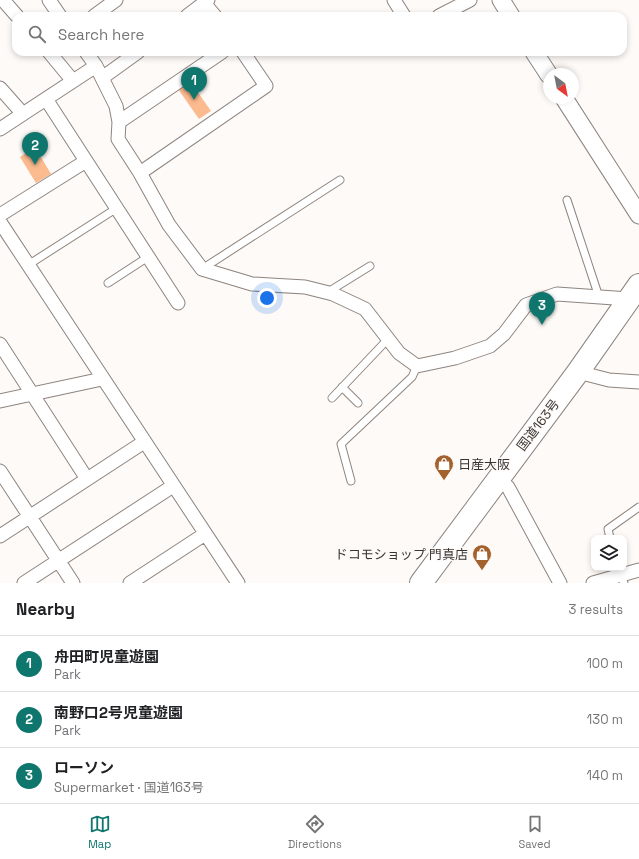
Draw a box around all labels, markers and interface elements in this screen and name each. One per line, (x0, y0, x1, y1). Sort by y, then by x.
search box (12, 12, 627, 56)
icon: search (26, 23, 48, 45)
text: Search here (58, 25, 144, 44)
pin: 1 (181, 67, 207, 100)
north arrow (543, 68, 579, 104)
pin: 2 (22, 132, 48, 165)
your location (257, 288, 277, 308)
pin: 3 (529, 292, 555, 325)
street label: 国道163号 (513, 396, 563, 454)
shop icon: 日産大阪 (433, 453, 455, 481)
place label: 日産大阪 (458, 456, 510, 473)
map controls (591, 535, 627, 571)
button: layers (591, 535, 627, 571)
shop icon: ドコモショップ 門真店 (471, 543, 493, 571)
place label: ドコモショップ 門真店 (335, 546, 468, 563)
text: Nearby (16, 598, 75, 620)
text: 3 results (569, 601, 623, 618)
text: 舟田町児童遊園 (54, 647, 159, 666)
text: 1 (26, 655, 32, 672)
text: 100 m (586, 655, 623, 672)
text: Park (54, 666, 81, 683)
text: 南野口2号児童遊園 (54, 703, 183, 722)
text: 2 (25, 711, 33, 728)
text: 130 m (587, 711, 623, 728)
text: Park (54, 722, 81, 739)
text: ローソン (54, 758, 114, 777)
text: 3 (25, 767, 33, 784)
text: 140 m (587, 767, 623, 784)
text: Supermarket · 国道163号 (54, 779, 204, 796)
tab: Map (88, 813, 111, 851)
tab: Directions (288, 813, 342, 851)
tab: Saved (519, 813, 551, 851)

